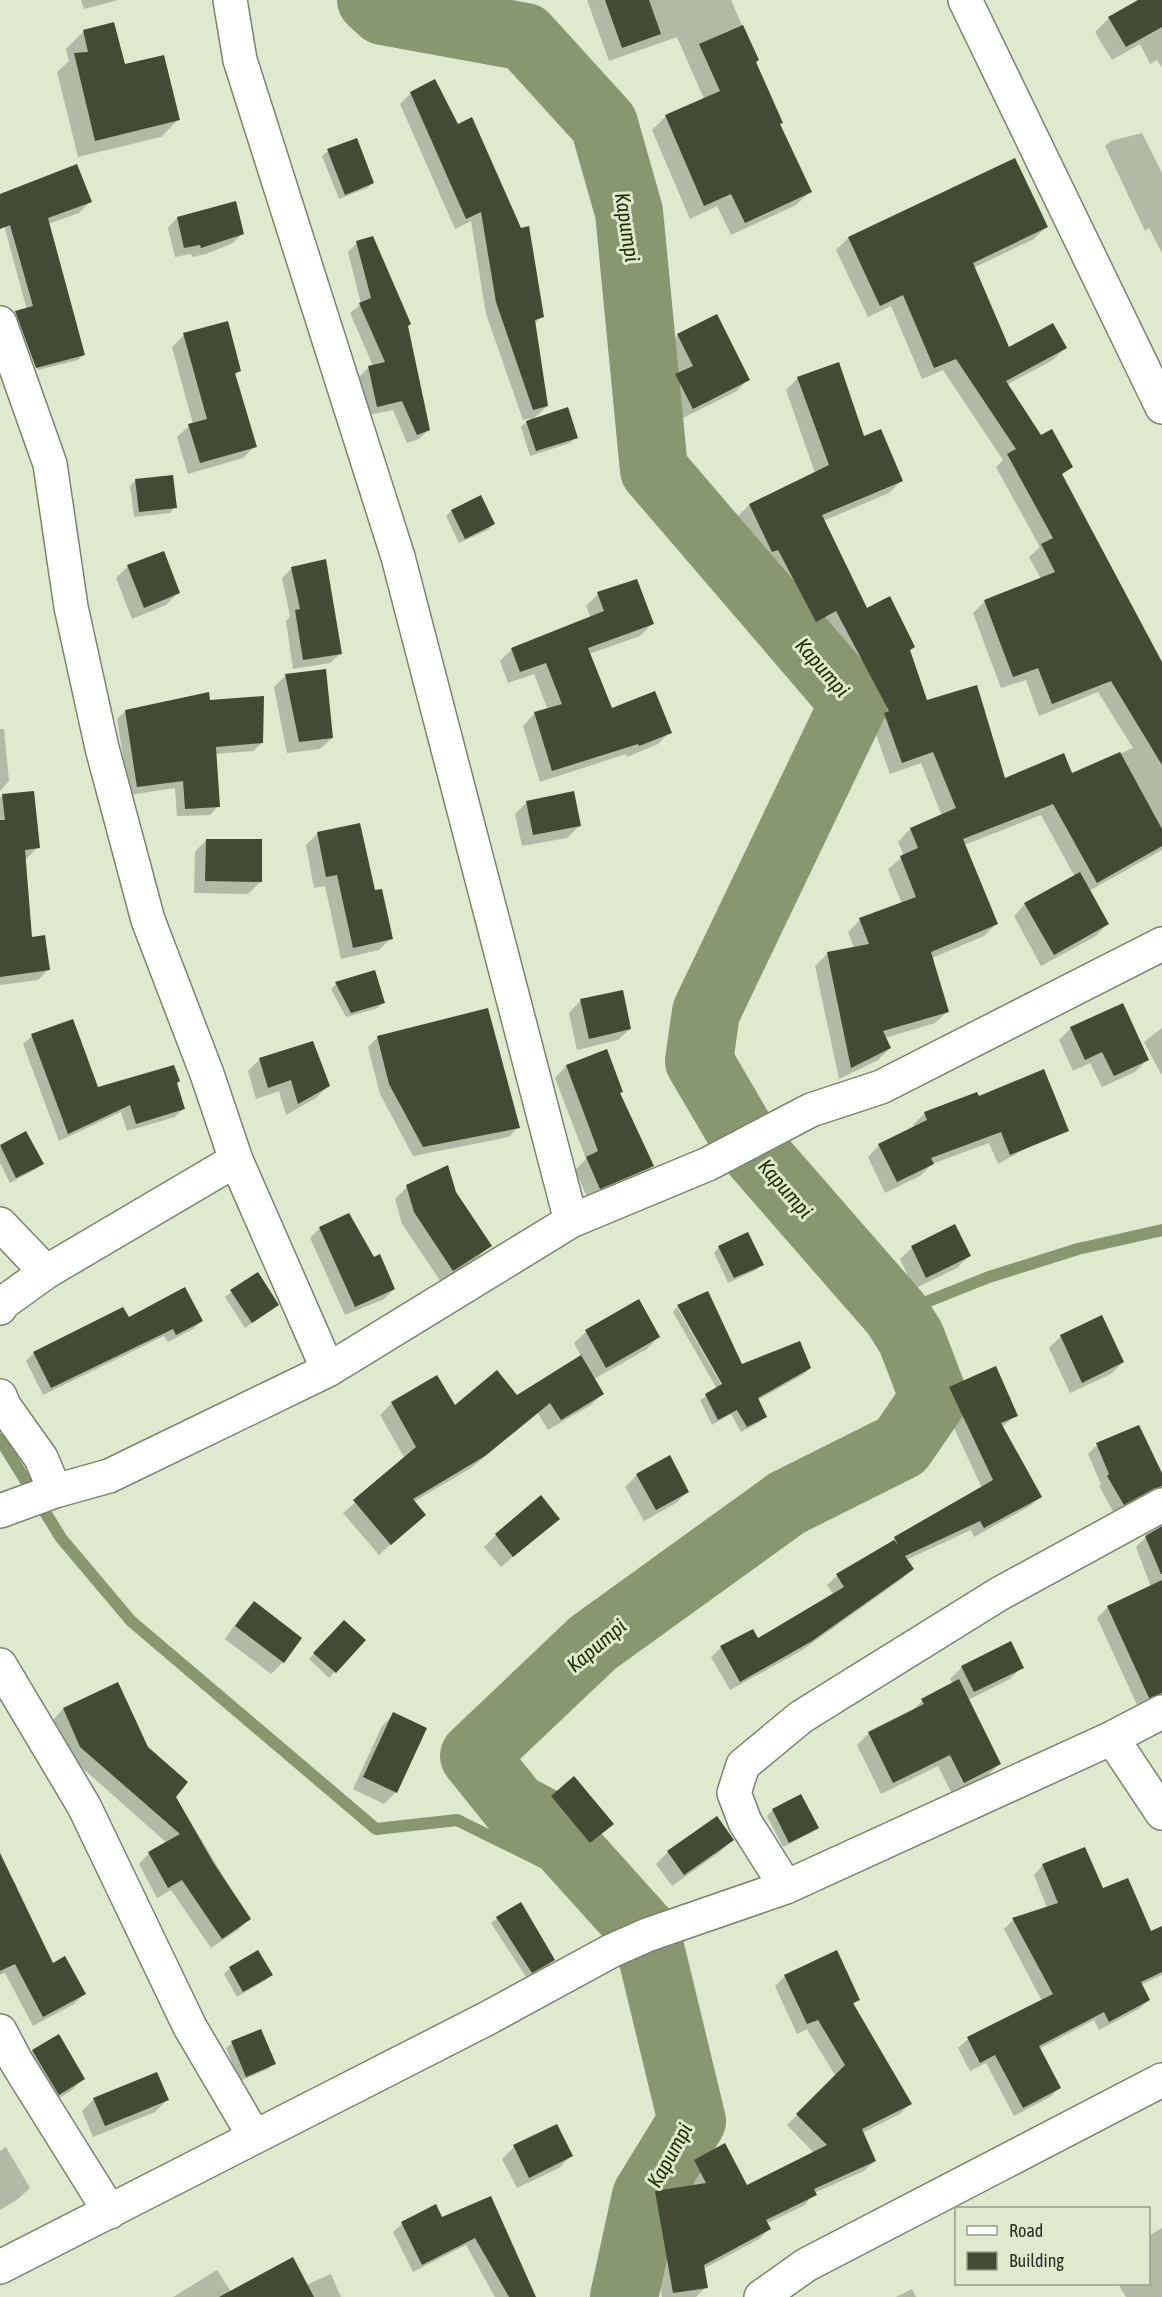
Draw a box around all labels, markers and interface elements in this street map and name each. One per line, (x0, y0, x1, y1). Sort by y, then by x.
water label: Kapumpi (611, 191, 645, 263)
water label: Kapumpi (791, 633, 855, 701)
water label: Kapumpi (754, 1154, 818, 1222)
water label: Kapumpi (562, 1613, 631, 1677)
water label: Kapumpi (642, 2119, 696, 2191)
legend (955, 2207, 1150, 2285)
text: Road (1009, 2220, 1043, 2241)
text: Building (1009, 2250, 1064, 2271)

